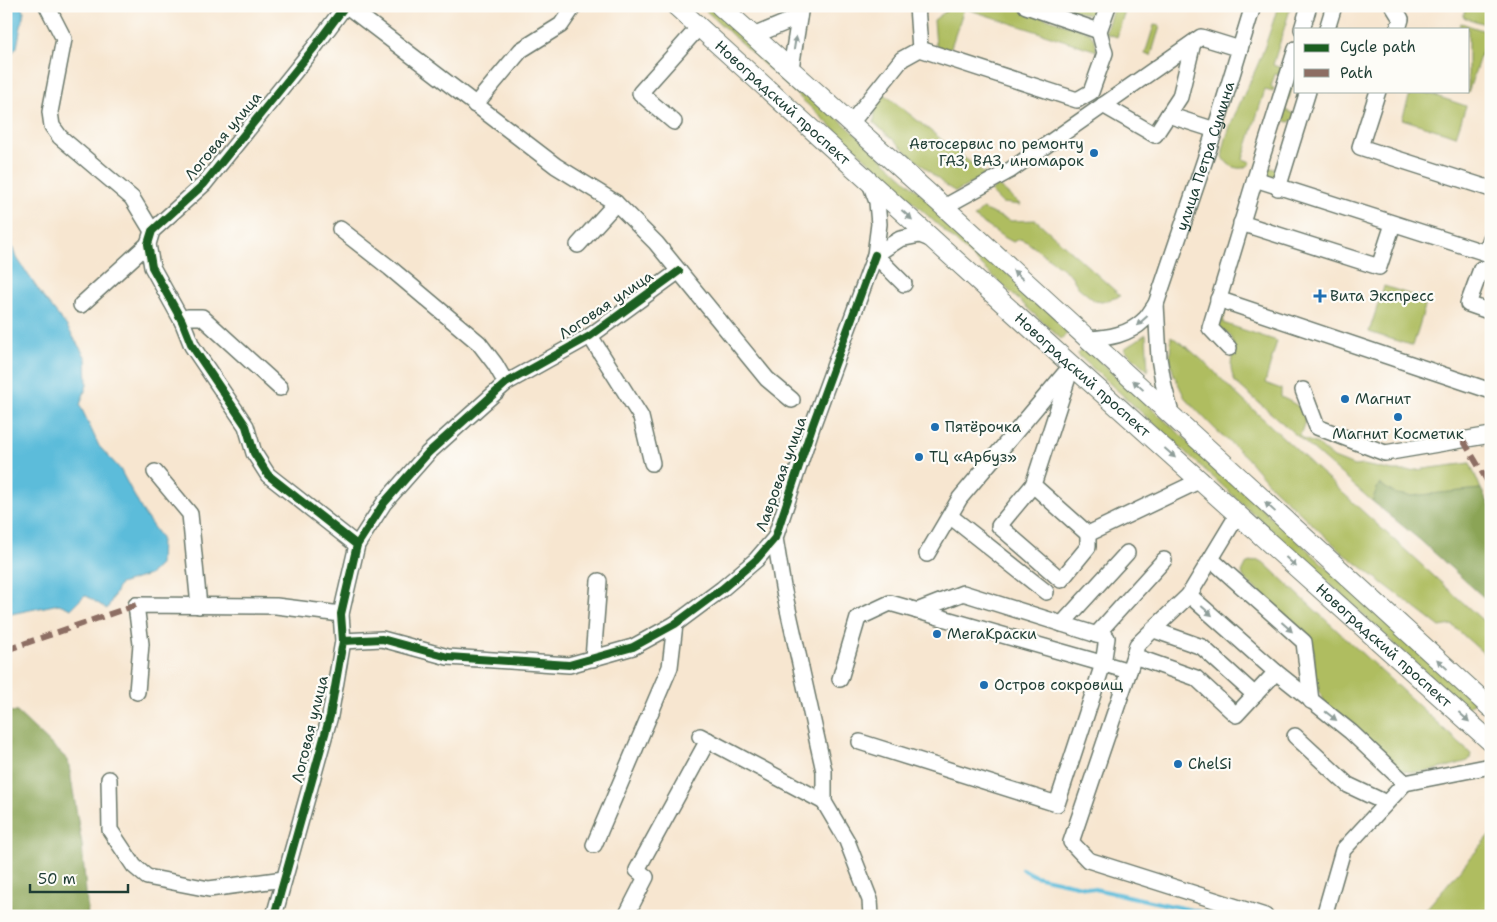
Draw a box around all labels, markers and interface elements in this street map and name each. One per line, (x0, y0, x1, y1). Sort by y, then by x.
legend (1294, 28, 1470, 92)
one-way arrow (791, 34, 799, 50)
street label: Новоградский проспект (710, 36, 855, 170)
text: Cycle path (1340, 37, 1416, 57)
text: Path (1340, 63, 1373, 83)
street label: улица Петра Сумина (1172, 78, 1239, 233)
street label: Логовая улица (180, 87, 266, 184)
place label: Автосервис по ремонту ГАЗ, ВАЗ, иномарок (909, 134, 1084, 171)
marker: Автосервис по ремонту ГАЗ, ВАЗ, иномарок (1088, 147, 1100, 159)
one-way arrow (901, 209, 913, 221)
street label: Логовая улица (555, 266, 658, 344)
one-way arrow (1012, 269, 1024, 281)
place label: Вита Экспресс (1330, 286, 1434, 306)
marker: Вита Экспресс (1314, 290, 1326, 302)
street label: Новоградский проспект (1010, 308, 1155, 442)
one-way arrow (1135, 315, 1148, 326)
one-way arrow (1132, 379, 1144, 391)
place label: Магнит (1355, 389, 1411, 409)
marker: Магнит (1339, 393, 1351, 405)
marker: Магнит Косметик (1392, 411, 1404, 423)
street label: Лавровая улица (751, 413, 811, 534)
place label: Пятёрочка (945, 417, 1022, 437)
marker: Пятёрочка (929, 421, 941, 433)
place label: Магнит Косметик (1332, 424, 1464, 444)
place label: ТЦ «Арбуз» (929, 447, 1017, 467)
one-way arrow (1164, 447, 1176, 459)
marker: ТЦ «Арбуз» (913, 451, 925, 463)
one-way arrow (1265, 501, 1277, 513)
one-way arrow (1285, 556, 1298, 567)
street label: Новоградский проспект (1311, 579, 1456, 712)
one-way arrow (1201, 605, 1213, 617)
one-way arrow (1280, 621, 1293, 632)
place label: МегаКраски (947, 624, 1037, 644)
marker: МегаКраски (931, 628, 943, 640)
one-way arrow (1436, 658, 1448, 670)
street label: Логовая улица (287, 673, 333, 785)
place label: Остров сокровищ (994, 675, 1124, 695)
marker: Остров сокровищ (978, 679, 990, 691)
one-way arrow (1324, 711, 1337, 722)
one-way arrow (1457, 712, 1470, 723)
place label: ChelSi (1188, 754, 1232, 774)
marker: ChelSi (1172, 758, 1184, 770)
scale bar (30, 862, 128, 894)
text: 50 m (38, 869, 76, 889)

